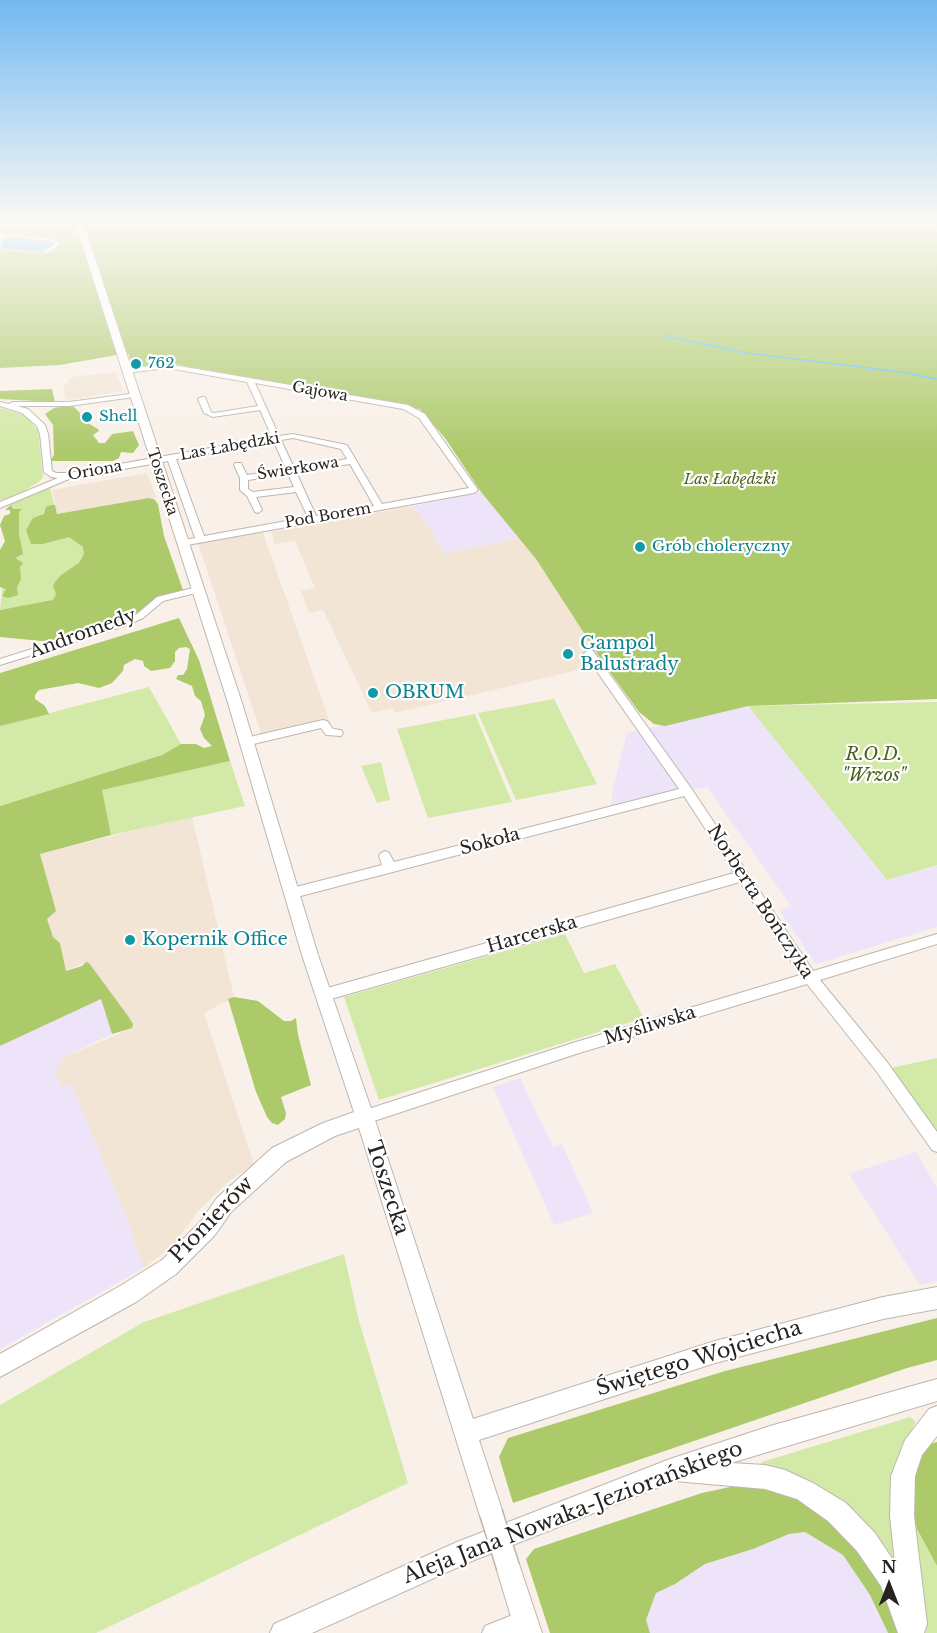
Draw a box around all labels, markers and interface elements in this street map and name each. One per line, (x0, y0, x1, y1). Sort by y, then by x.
place label: 762 (148, 355, 174, 373)
marker: 762 (129, 357, 143, 371)
street label: Gajowa (291, 378, 349, 406)
place label: Shell (99, 408, 137, 426)
marker: Shell (80, 410, 94, 424)
street label: Las Łabędzki (179, 429, 281, 465)
street label: Toszecka (143, 446, 181, 518)
street label: Świerkowa (256, 454, 340, 484)
street label: Oriona (66, 457, 124, 485)
park label: Las Łabędzki (684, 471, 776, 489)
street label: Pod Borem (284, 500, 372, 532)
place label: Grób choleryczny (652, 538, 790, 556)
marker: Grób choleryczny (633, 540, 647, 554)
street label: Andromedy (27, 605, 139, 663)
place label: Gampol Balustrady (580, 633, 679, 676)
marker: Gampol Balustrady (561, 647, 575, 661)
place label: OBRUM (385, 682, 464, 704)
marker: OBRUM (366, 686, 380, 700)
park label: R.O.D. "Wrzos" (842, 744, 906, 786)
street label: Norberta Bończyka (702, 821, 818, 983)
street label: Sokoła (458, 824, 522, 860)
street label: Harcerska (484, 912, 580, 958)
place label: Kopernik Office (142, 929, 288, 951)
marker: Kopernik Office (123, 933, 137, 947)
street label: Myśliwska (602, 1002, 698, 1050)
street label: Toszecka (360, 1138, 414, 1238)
street label: Pionierów (165, 1172, 259, 1268)
street label: Świętego Wojciecha (593, 1316, 805, 1402)
street label: Aleja Jana Nowaka-Jeziorańskiego (399, 1436, 747, 1590)
north arrow (859, 1555, 919, 1615)
text: N (881, 1557, 897, 1577)

